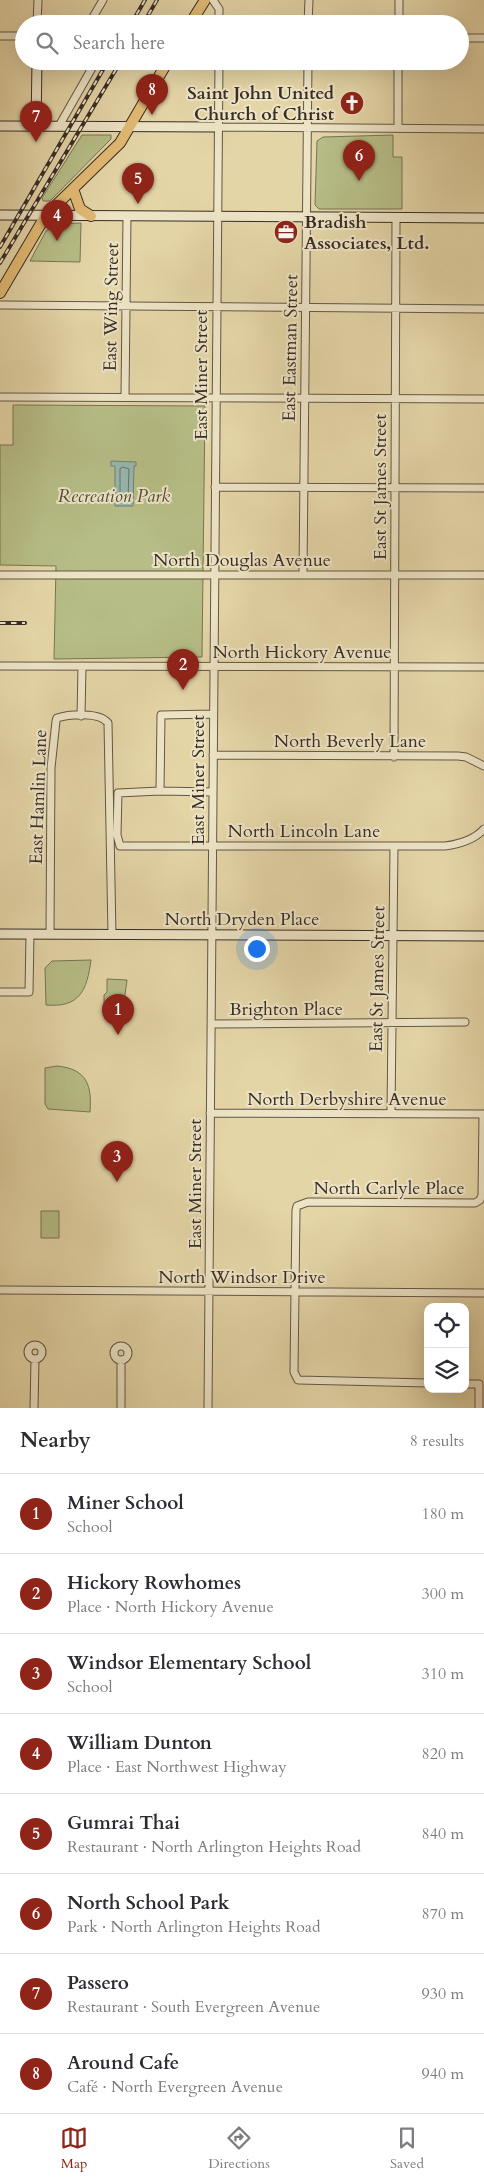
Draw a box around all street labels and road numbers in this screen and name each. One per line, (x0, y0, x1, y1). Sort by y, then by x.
street label: East Wing Street (98, 242, 125, 372)
street label: East Eastman Street (277, 274, 304, 422)
street label: East Miner Street (189, 309, 214, 440)
street label: East St James Street (368, 413, 393, 560)
street label: North Douglas Avenue (153, 548, 331, 573)
street label: North Hickory Avenue (212, 640, 392, 665)
street label: East Miner Street (186, 714, 211, 845)
street label: East Hamlin Lane (24, 729, 53, 865)
street label: North Beverly Lane (274, 729, 426, 754)
street label: North Lincoln Lane (228, 819, 380, 844)
street label: East St James Street (364, 905, 391, 1052)
street label: North Dryden Place (165, 907, 319, 932)
street label: Brighton Place (229, 997, 343, 1022)
street label: North Derbyshire Avenue (247, 1087, 447, 1112)
street label: East Miner Street (183, 1118, 208, 1249)
street label: North Carlyle Place (313, 1176, 465, 1201)
street label: North Windsor Drive (158, 1265, 326, 1290)

